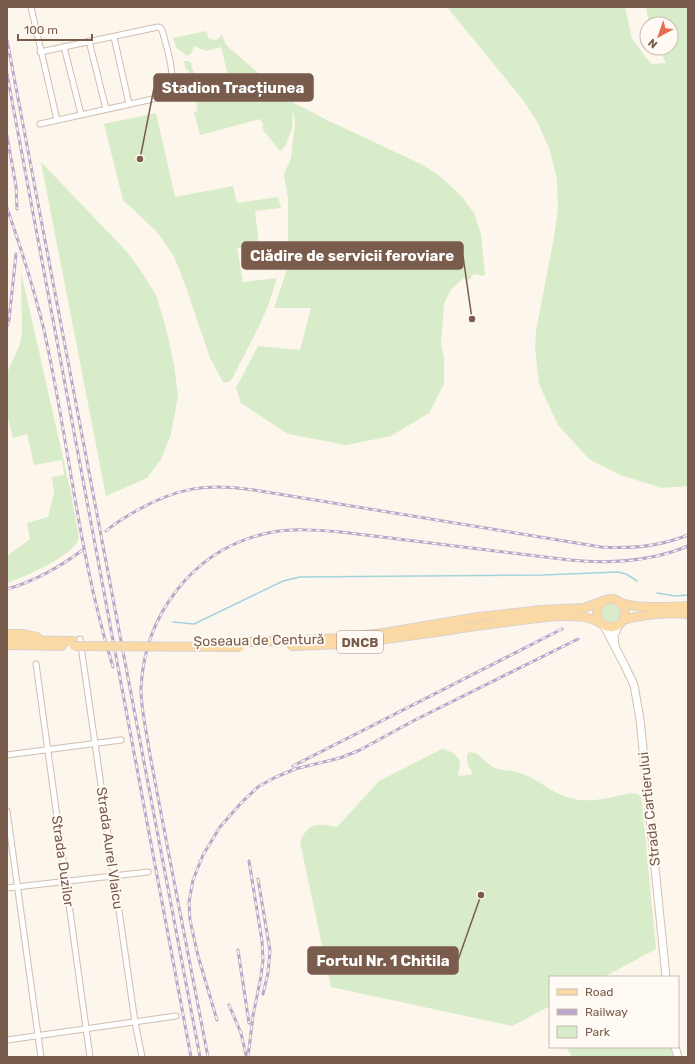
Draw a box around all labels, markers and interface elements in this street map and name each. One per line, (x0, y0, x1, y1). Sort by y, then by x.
scale bar (18, 16, 92, 42)
north arrow (639, 16, 679, 56)
text: 100 m (24, 23, 58, 37)
text: N (646, 36, 660, 51)
callout: Stadion Tracțiunea (154, 74, 313, 101)
text: Stadion Tracțiunea (162, 79, 304, 97)
callout: Clădire de servicii feroviare (242, 242, 463, 269)
text: Clădire de servicii feroviare (250, 247, 454, 265)
street label: Șoseaua de Centură (193, 631, 325, 650)
road number: DNCB (337, 631, 383, 653)
street label: Strada Cartierului (635, 751, 664, 867)
street label: Strada Aurel Vlaicu (93, 786, 127, 910)
street label: Strada Duzilor (48, 814, 77, 908)
callout: Fortul Nr. 1 Chitila (308, 947, 458, 974)
text: Fortul Nr. 1 Chitila (316, 952, 450, 970)
legend (549, 976, 679, 1048)
text: Road (585, 985, 613, 999)
text: Railway (585, 1005, 628, 1019)
text: Park (585, 1025, 611, 1039)

